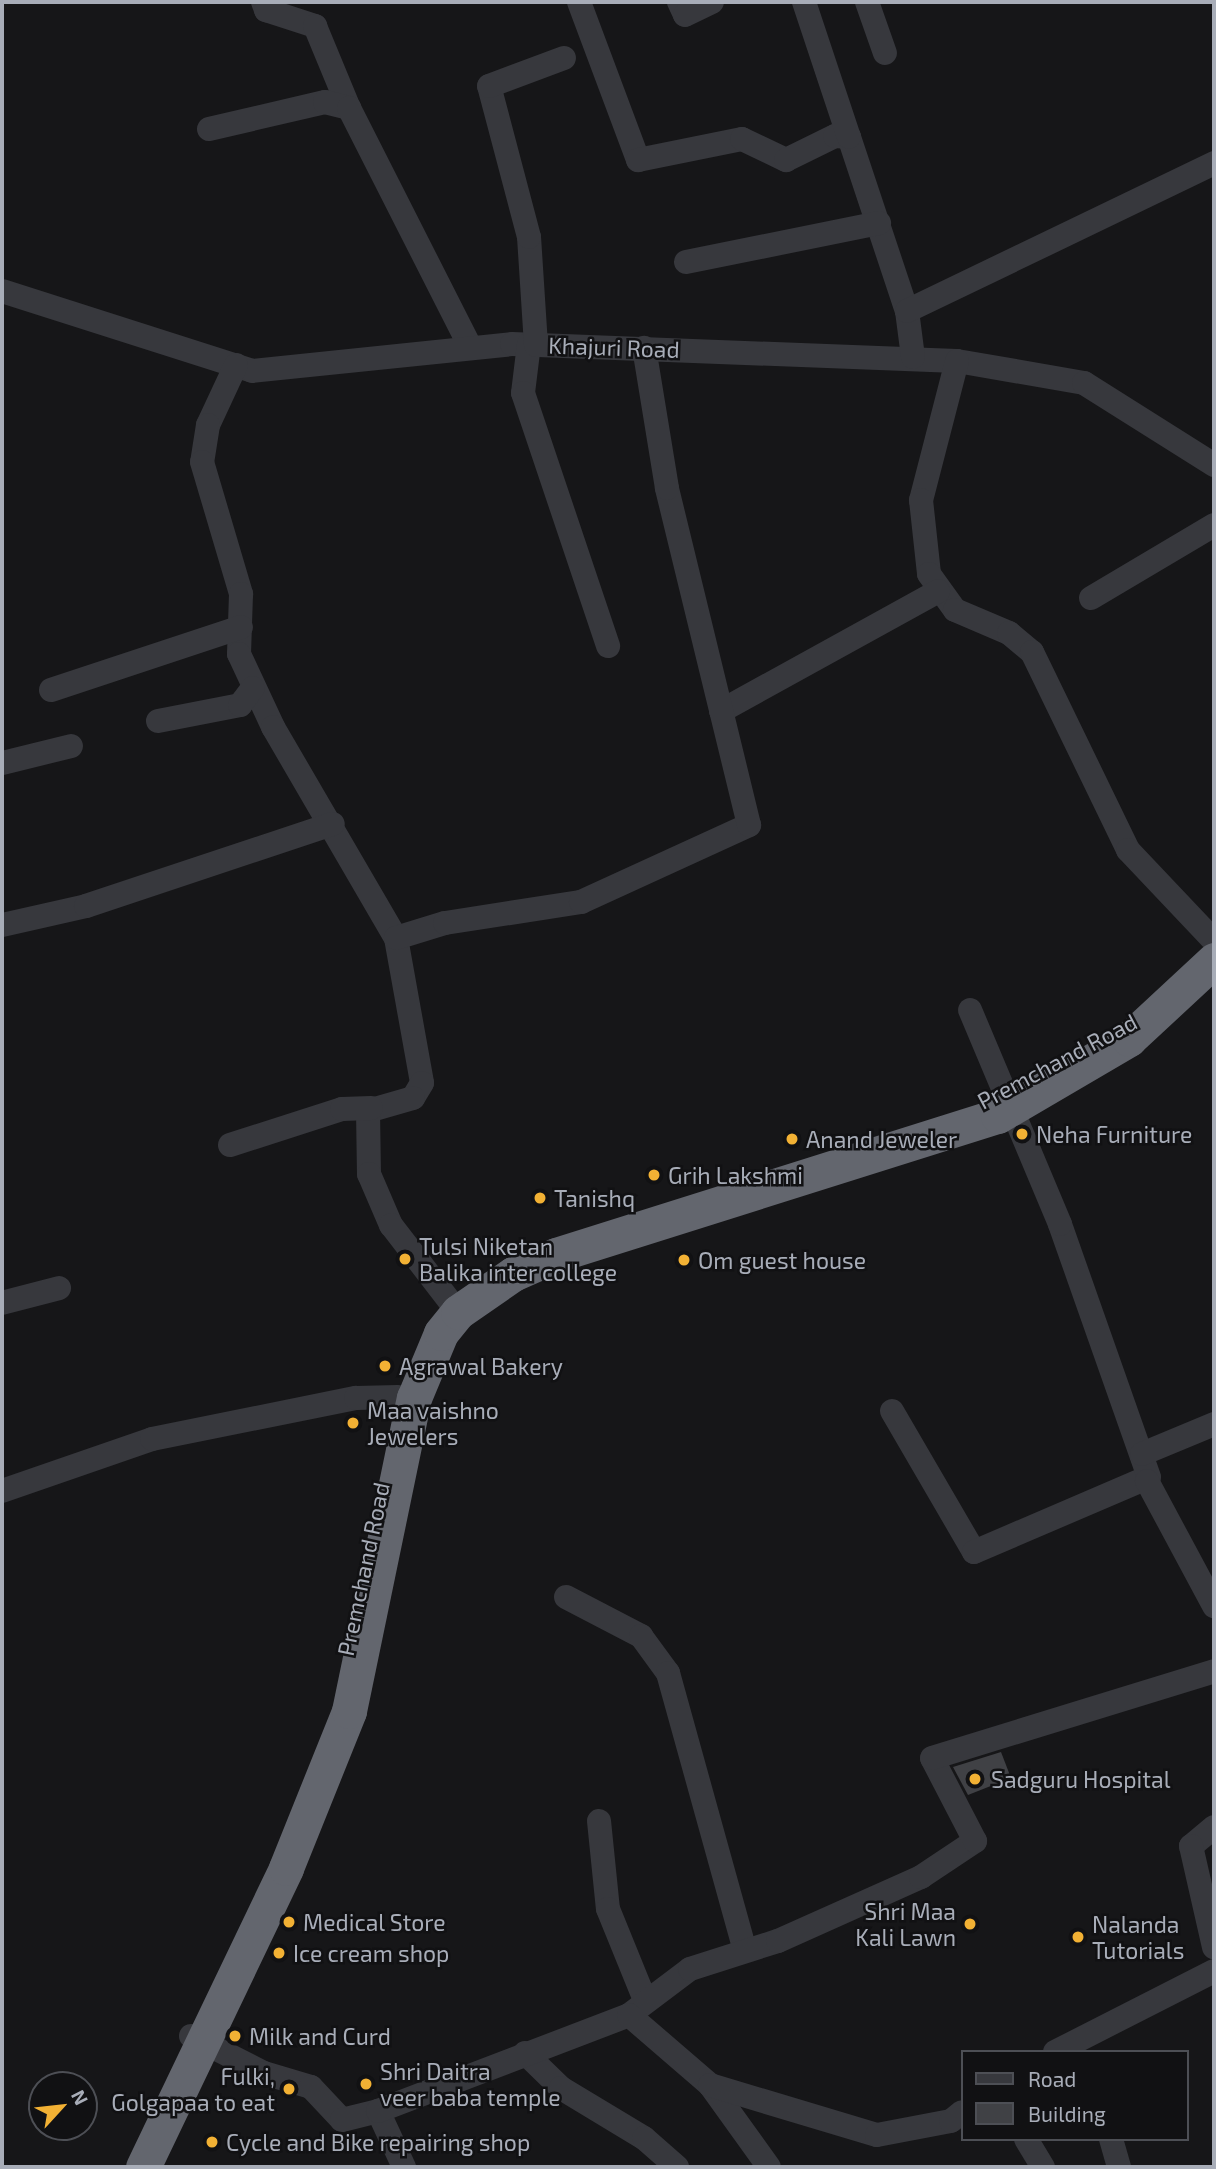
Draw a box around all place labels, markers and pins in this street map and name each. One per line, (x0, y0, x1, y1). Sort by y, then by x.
place label: Neha Furniture (1036, 1120, 1192, 1148)
place label: Anand Jeweler (806, 1125, 958, 1153)
marker: Neha Furniture (1014, 1126, 1030, 1142)
marker: Anand Jeweler (784, 1131, 800, 1147)
place label: Grih Lakshmi (668, 1161, 803, 1189)
marker: Grih Lakshmi (646, 1167, 662, 1183)
place label: Tanishq (554, 1184, 635, 1212)
marker: Tanishq (532, 1190, 548, 1206)
place label: Tulsi Niketan Balika inter college (419, 1232, 618, 1286)
place label: Om guest house (698, 1246, 866, 1274)
marker: Tulsi Niketan Balika inter college (397, 1251, 413, 1267)
marker: Om guest house (676, 1252, 692, 1268)
place label: Agrawal Bakery (399, 1352, 563, 1380)
marker: Agrawal Bakery (377, 1358, 393, 1374)
place label: Maa vaishno Jewelers (367, 1396, 499, 1450)
marker: Maa vaishno Jewelers (345, 1415, 361, 1431)
place label: Sadguru Hospital (991, 1765, 1170, 1793)
marker: Sadguru Hospital (965, 1769, 985, 1789)
place label: Shri Maa Kali Lawn (855, 1897, 956, 1951)
place label: Medical Store (303, 1908, 446, 1936)
place label: Nalanda Tutorials (1092, 1910, 1184, 1964)
marker: Medical Store (281, 1914, 297, 1930)
marker: Shri Maa Kali Lawn (962, 1916, 978, 1932)
marker: Nalanda Tutorials (1070, 1929, 1086, 1945)
place label: Ice cream shop (293, 1939, 449, 1967)
marker: Ice cream shop (271, 1945, 287, 1961)
place label: Milk and Curd (249, 2022, 391, 2050)
marker: Milk and Curd (227, 2028, 243, 2044)
place label: Shri Daitra veer baba temple (380, 2057, 561, 2111)
place label: Fulki, Golgapaa to eat (111, 2062, 275, 2116)
marker: Shri Daitra veer baba temple (358, 2076, 374, 2092)
marker: Fulki, Golgapaa to eat (281, 2081, 297, 2097)
place label: Cycle and Bike repairing shop (226, 2128, 530, 2156)
marker: Cycle and Bike repairing shop (204, 2134, 220, 2150)

